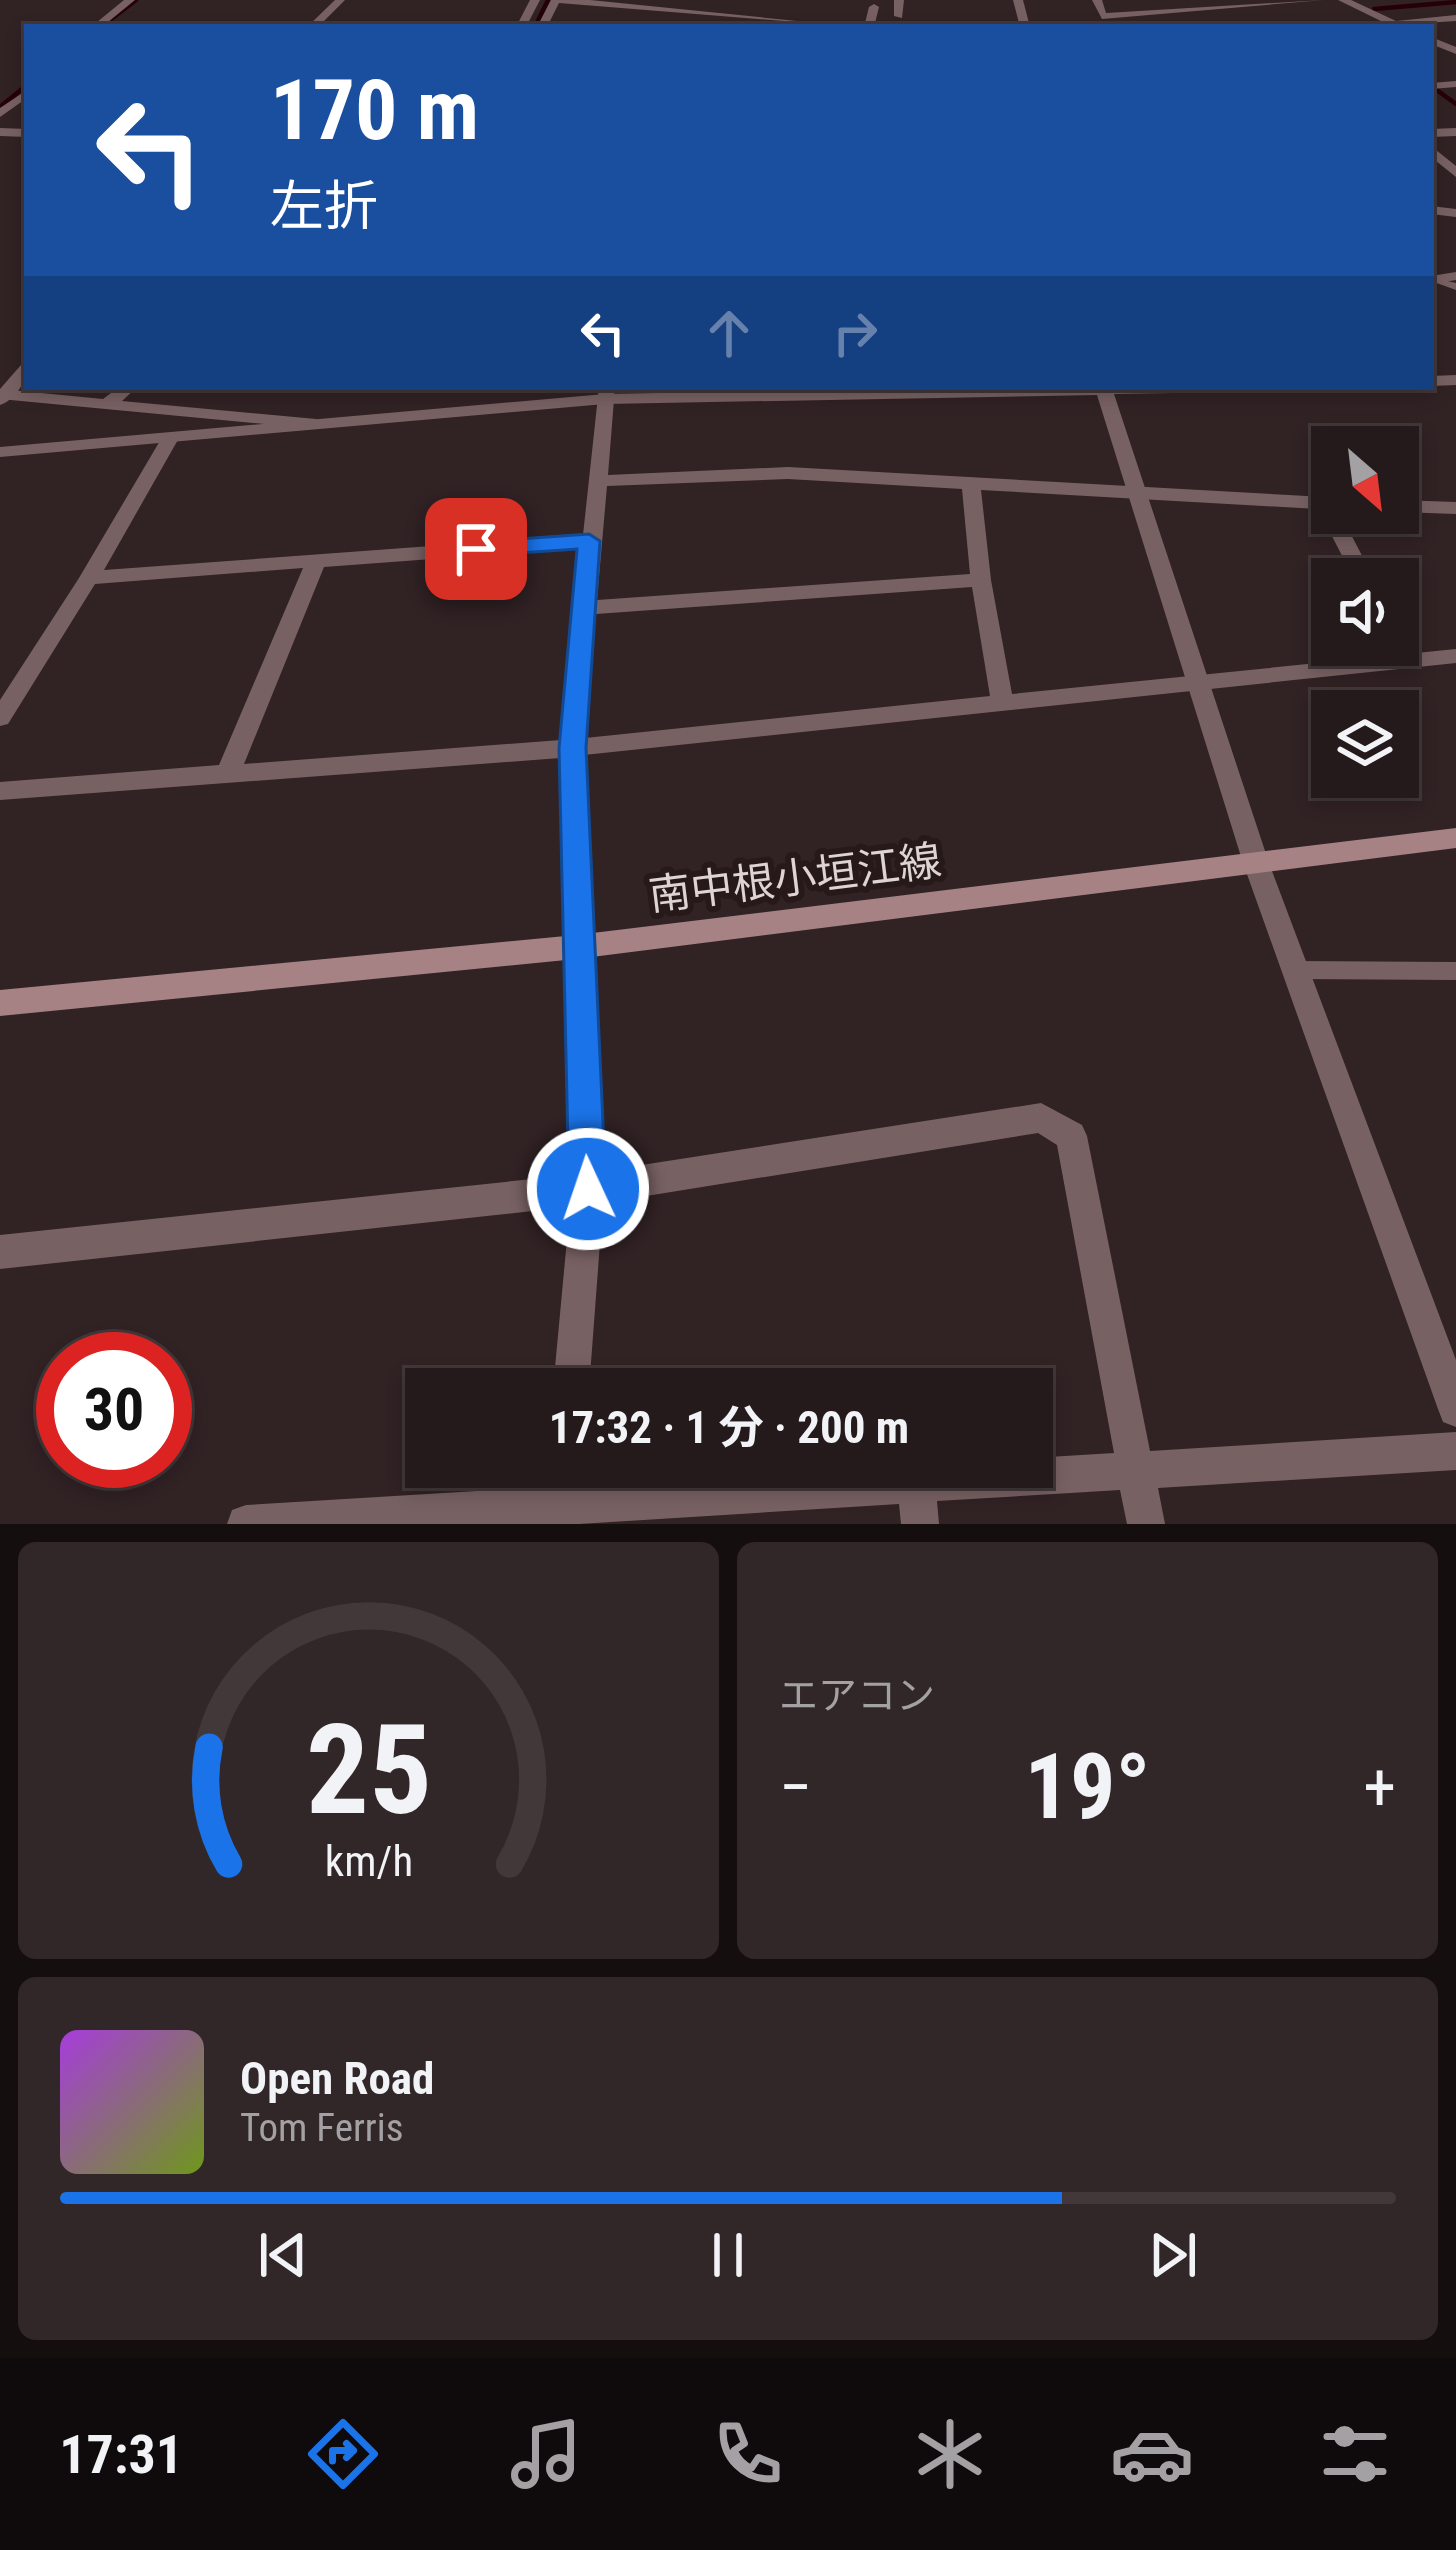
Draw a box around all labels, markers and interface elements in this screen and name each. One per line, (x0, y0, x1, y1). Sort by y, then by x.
text: 170 m (270, 61, 479, 160)
icon: left (72, 72, 228, 228)
text: 左折 (270, 175, 378, 238)
icon: left (570, 300, 636, 366)
icon: ahead (696, 300, 762, 366)
icon: right (822, 300, 888, 366)
north arrow (1311, 426, 1419, 534)
map controls (1311, 426, 1419, 798)
pin (425, 498, 527, 600)
icon: arrive (443, 516, 509, 582)
button: sound (1311, 558, 1419, 666)
button: layers (1311, 690, 1419, 798)
street label: 南中根小垣江線 (646, 836, 944, 920)
position arrow (525, 1126, 651, 1252)
speed limit sign: 30 (36, 1332, 192, 1488)
text: 17:32 · 1 分 · 200 m (549, 1401, 909, 1454)
text: エアコン (779, 1673, 935, 1719)
text: 25 (305, 1697, 432, 1843)
text: 19° (1025, 1735, 1151, 1840)
text: − (779, 1749, 812, 1826)
text: + (1363, 1749, 1396, 1826)
text: km/h (324, 1835, 413, 1885)
text: Open Road (240, 2052, 434, 2105)
text: Tom Ferris (240, 2105, 403, 2151)
icon: previous (250, 2222, 316, 2288)
icon: pause (695, 2222, 761, 2288)
icon: next (1140, 2222, 1206, 2288)
icon: directions (301, 2412, 385, 2496)
icon: music (504, 2412, 588, 2496)
icon: phone (706, 2412, 790, 2496)
icon: climate (908, 2412, 992, 2496)
icon: car (1110, 2412, 1194, 2496)
icon: filters (1313, 2412, 1397, 2496)
text: 17:31 (59, 2423, 183, 2486)

